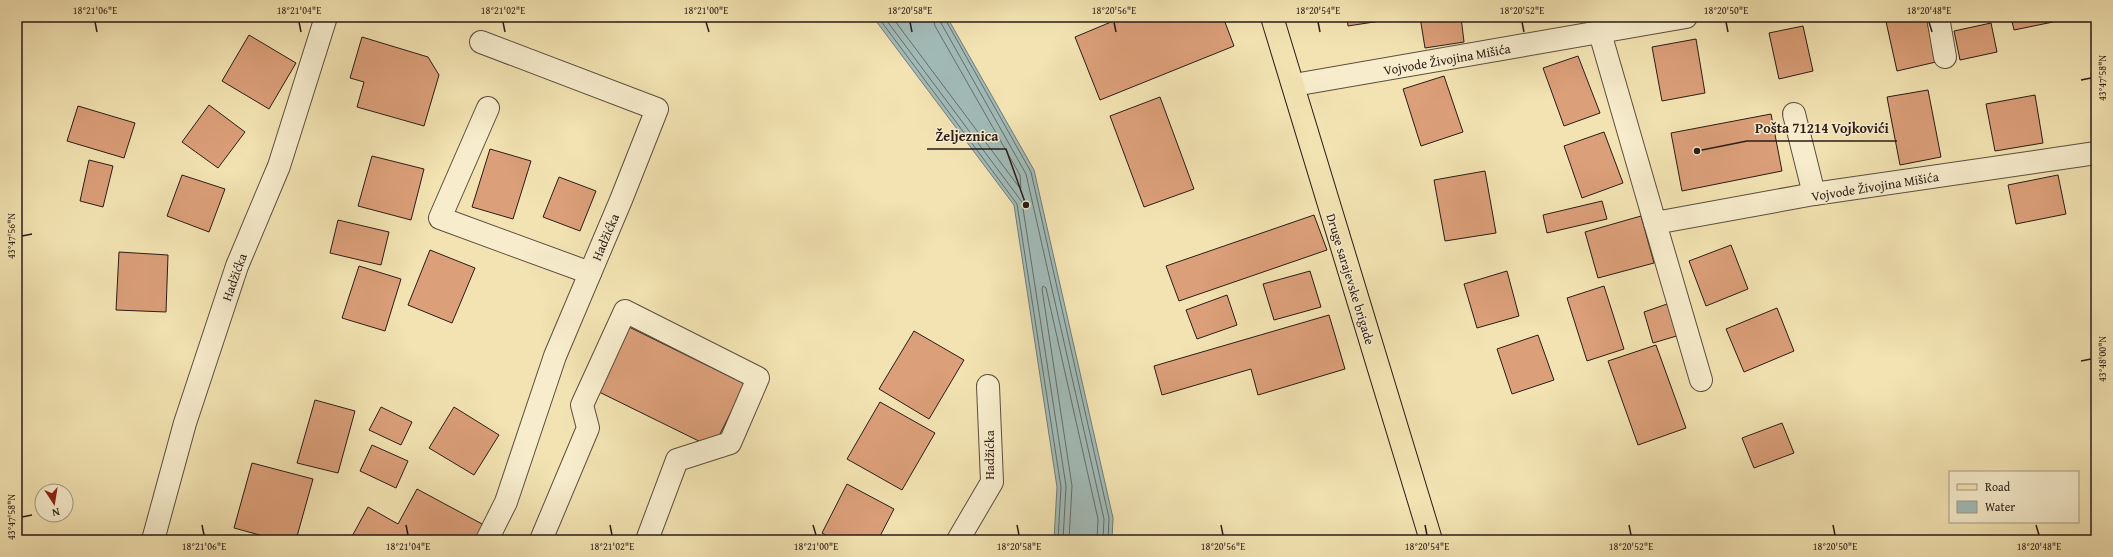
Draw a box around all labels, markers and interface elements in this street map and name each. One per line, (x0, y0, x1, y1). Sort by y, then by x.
text: 18°21'06"E (73, 3, 117, 18)
text: 18°21'04"E (277, 3, 321, 18)
text: 18°21'02"E (481, 3, 525, 18)
text: 18°21'00"E (684, 3, 728, 18)
text: 18°20'58"E (888, 3, 932, 18)
text: 18°20'56"E (1092, 3, 1136, 18)
text: 18°20'54"E (1296, 3, 1340, 18)
text: 18°20'52"E (1500, 3, 1544, 18)
text: 18°20'50"E (1704, 3, 1748, 18)
text: 18°20'48"E (1907, 3, 1951, 18)
street label: Vojvode Živojina Mišića (1382, 39, 1513, 80)
text: 43°47'58"N (2095, 55, 2110, 101)
callout: Pošta 71214 Vojkovići (1747, 115, 1897, 141)
text: Pošta 71214 Vojkovići (1755, 118, 1890, 138)
callout: Željeznica (927, 123, 1006, 149)
text: Željeznica (936, 126, 999, 146)
street label: Vojvode Živojina Mišića (1810, 167, 1941, 206)
street label: Hadžićka (587, 210, 624, 264)
street label: Druge sarajevske brigade (1322, 211, 1380, 347)
text: 43°47'56"N (4, 213, 19, 259)
street label: Hadžićka (217, 250, 252, 304)
text: 43°48'00"N (2095, 336, 2110, 382)
street label: Hadžićka (980, 429, 999, 480)
legend (1949, 471, 2079, 523)
text: Road (1985, 478, 2011, 495)
north arrow (34, 483, 74, 523)
text: 43°47'58"N (4, 494, 19, 540)
text: Water (1985, 498, 2015, 515)
text: N (50, 504, 61, 522)
text: 18°21'06"E (182, 539, 226, 554)
text: 18°21'04"E (386, 539, 430, 554)
text: 18°21'02"E (590, 539, 634, 554)
text: 18°21'00"E (794, 539, 838, 554)
text: 18°20'58"E (997, 539, 1041, 554)
text: 18°20'56"E (1201, 539, 1245, 554)
text: 18°20'54"E (1405, 539, 1449, 554)
text: 18°20'52"E (1609, 539, 1653, 554)
text: 18°20'50"E (1813, 539, 1857, 554)
text: 18°20'48"E (2017, 539, 2061, 554)

